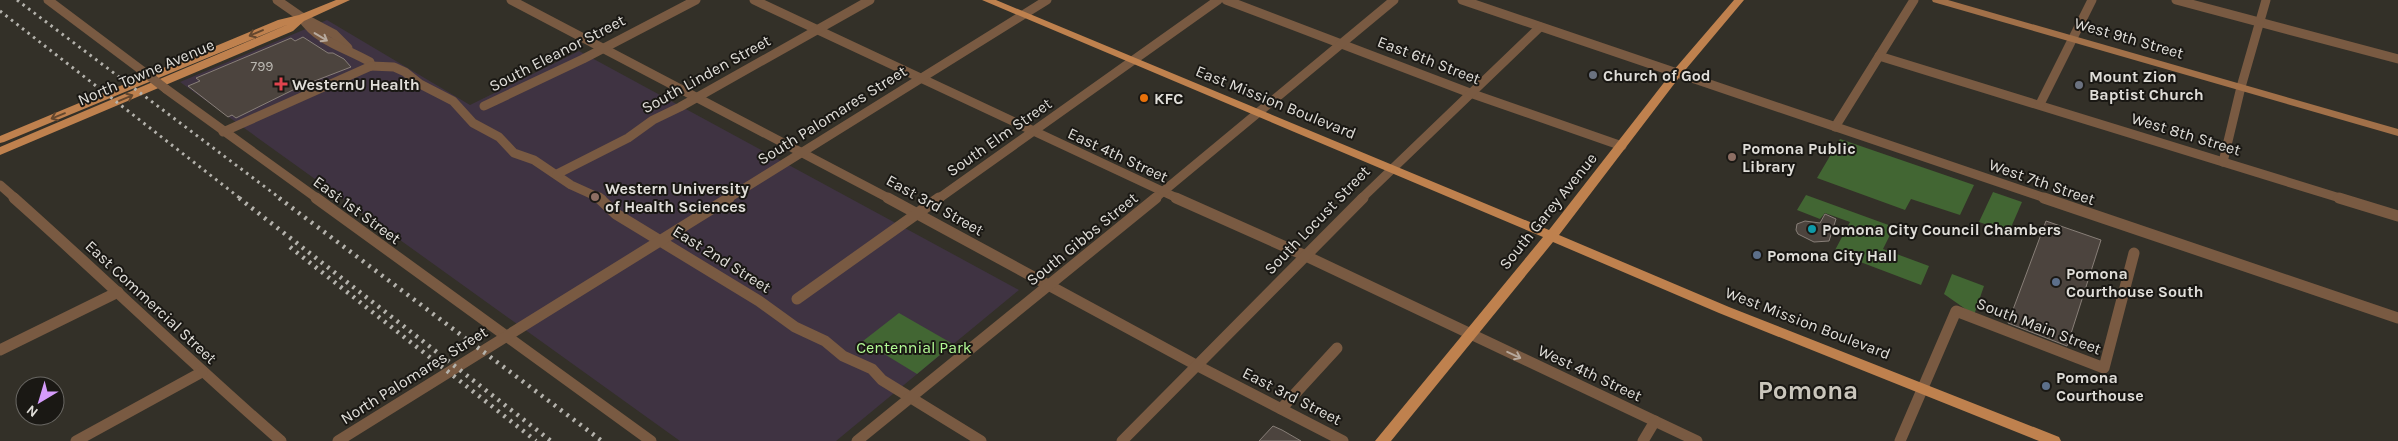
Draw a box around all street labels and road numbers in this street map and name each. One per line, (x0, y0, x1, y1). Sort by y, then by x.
street label: South Eleanor Street (486, 10, 628, 96)
street label: West 9th Street (2072, 13, 2186, 63)
street label: South Linden Street (638, 31, 774, 117)
street label: East 6th Street (1375, 32, 1483, 88)
street label: North Towne Avenue (75, 35, 217, 109)
street label: South Palomares Street (754, 61, 910, 169)
street label: East Mission Boulevard (1193, 61, 1359, 143)
street label: South Elm Street (943, 94, 1055, 180)
street label: West 8th Street (2129, 108, 2243, 160)
street label: East 4th Street (1065, 123, 1171, 187)
street label: South Garey Avenue (1495, 149, 1601, 273)
street label: West 7th Street (1986, 155, 2098, 209)
street label: South Locust Street (1260, 162, 1374, 278)
street label: East 3rd Street (883, 170, 987, 240)
street label: East 1st Street (310, 172, 404, 248)
street label: South Gibbs Street (1023, 188, 1141, 290)
street label: East 2nd Street (669, 221, 775, 297)
street label: East Commercial Street (81, 236, 221, 368)
street label: West Mission Boulevard (1723, 283, 1893, 363)
street label: South Main Street (1974, 293, 2104, 359)
street label: North Palomares Street (337, 322, 491, 428)
street label: West 4th Street (1535, 341, 1645, 405)
street label: East 3rd Street (1239, 363, 1345, 429)

